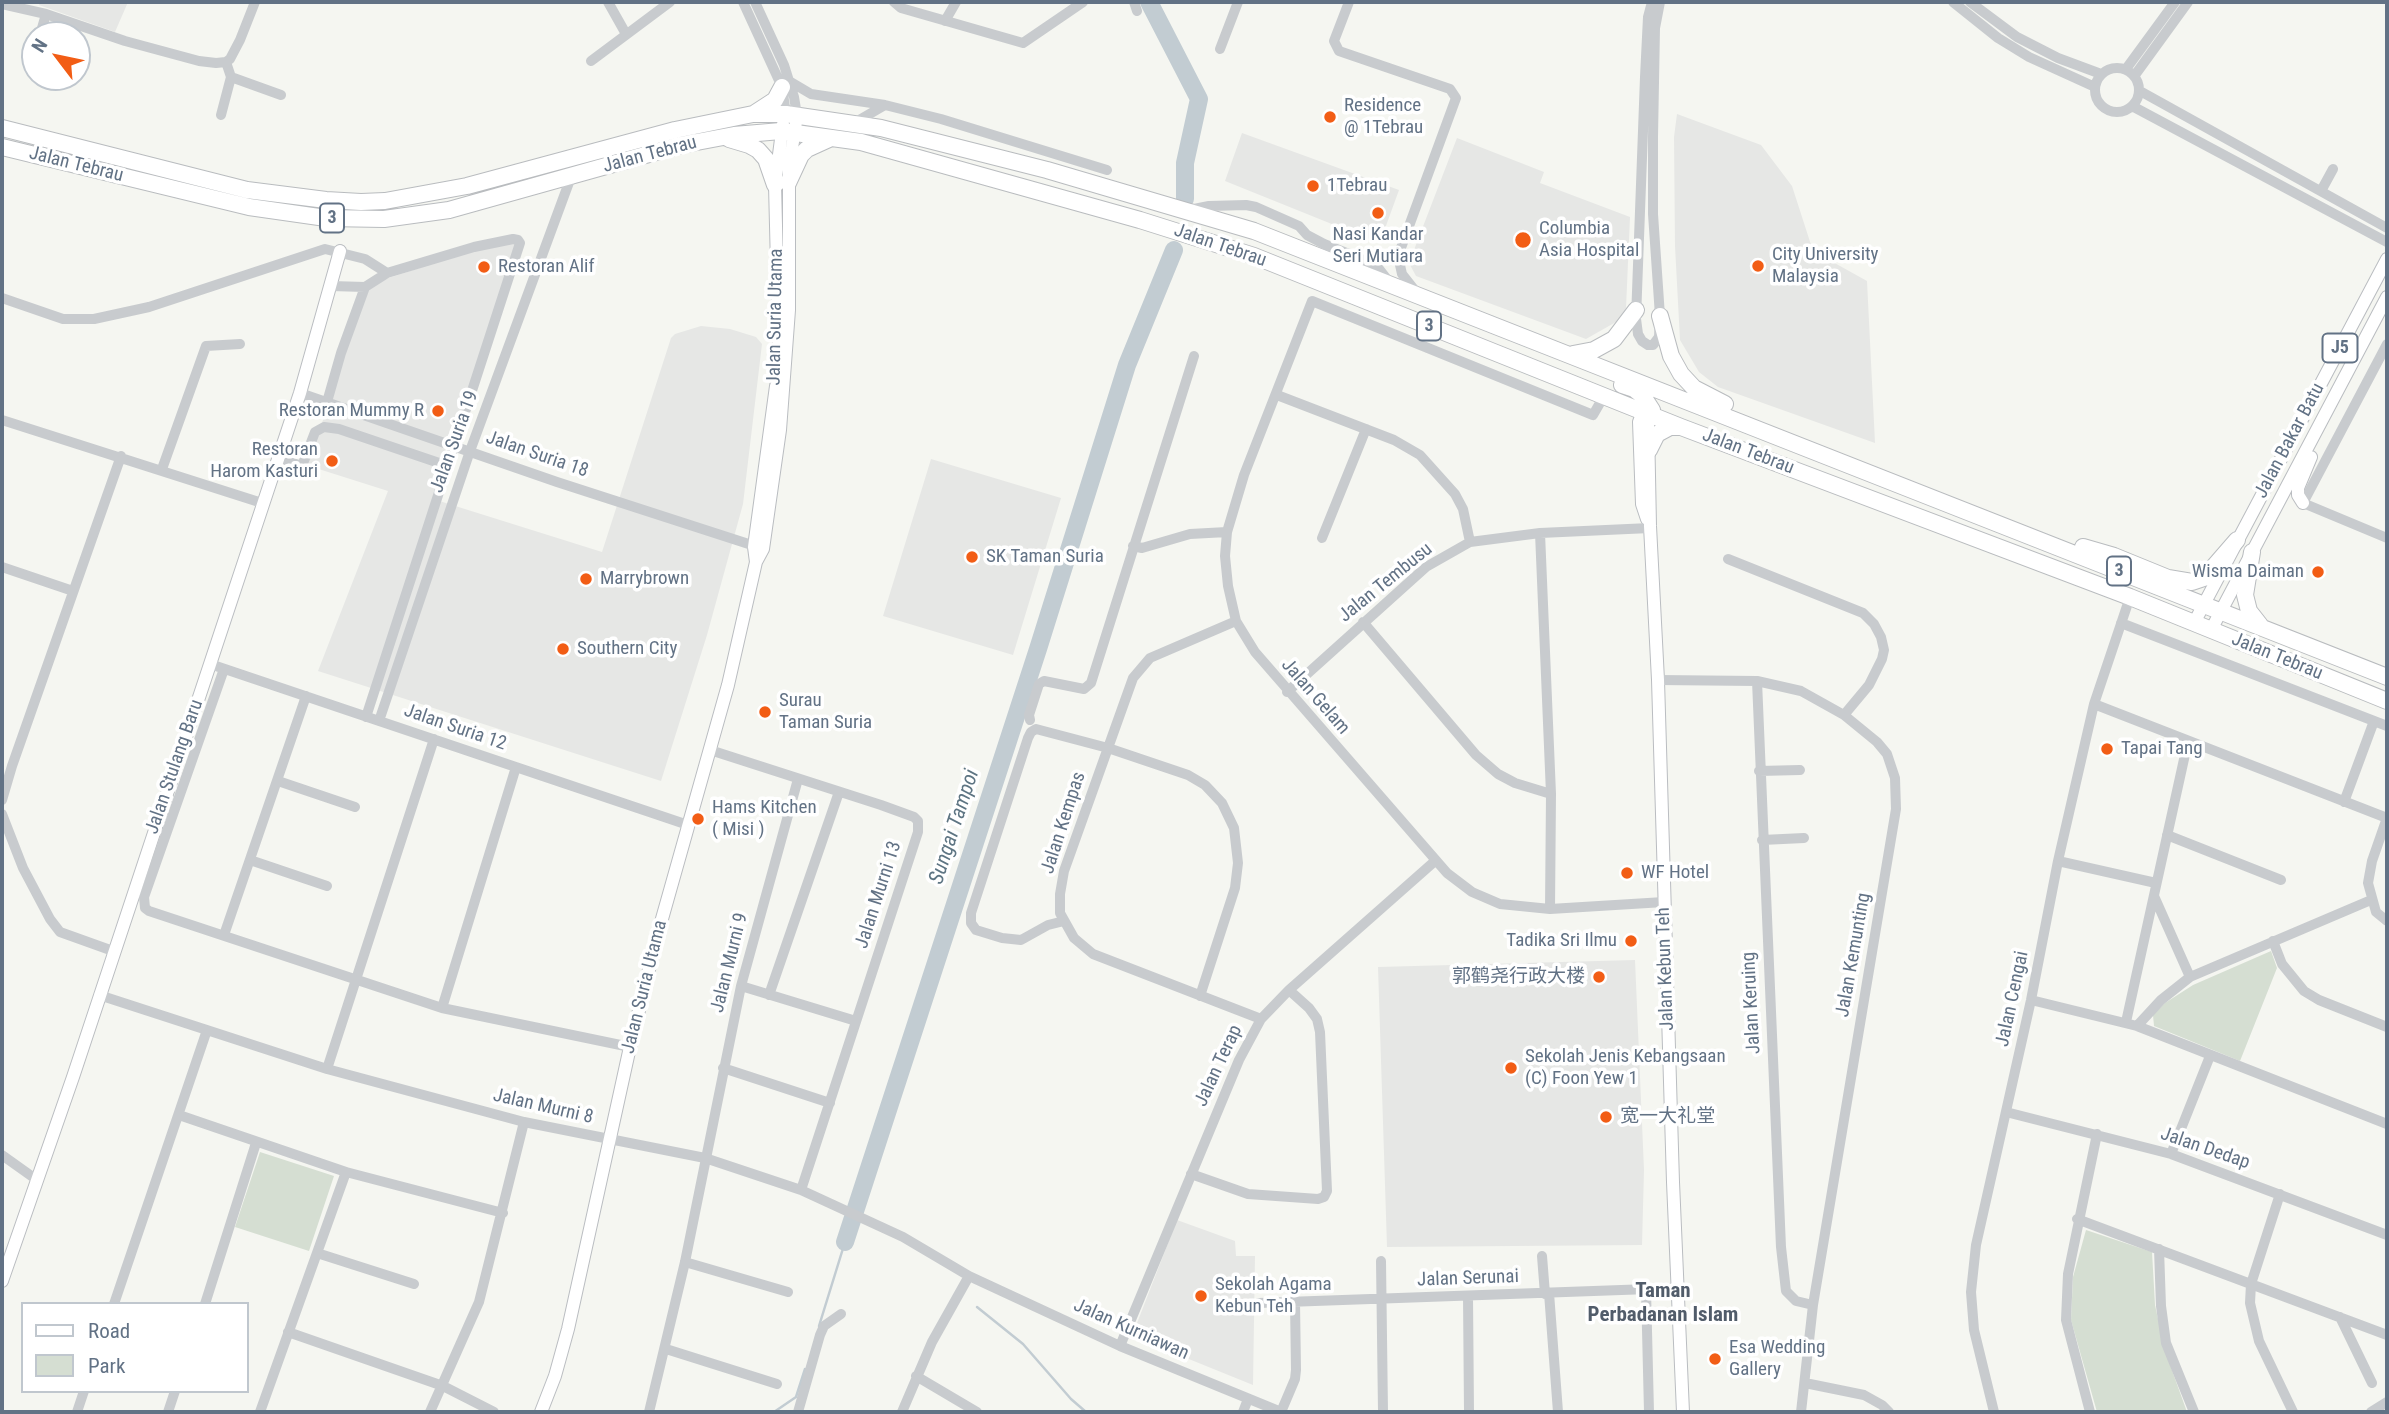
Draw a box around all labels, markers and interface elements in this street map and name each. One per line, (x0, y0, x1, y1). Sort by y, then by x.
north arrow (21, 21, 91, 91)
text: N (27, 35, 52, 57)
place label: Residence @ 1Tebrau (1344, 95, 1423, 139)
marker: Residence @ 1Tebrau (1322, 109, 1338, 125)
street label: Jalan Tebrau (601, 132, 699, 178)
street label: Jalan Tebrau (27, 142, 125, 188)
place label: 1Tebrau (1327, 175, 1387, 197)
marker: 1Tebrau (1305, 178, 1321, 194)
road number: 3 (320, 204, 344, 232)
marker: Nasi Kandar Seri Mutiara (1370, 205, 1386, 221)
place label: Columbia Asia Hospital (1539, 218, 1639, 262)
street label: Jalan Tebrau (1171, 220, 1269, 272)
place label: Nasi Kandar Seri Mutiara (1332, 224, 1424, 268)
marker: Columbia Asia Hospital (1513, 230, 1533, 250)
place label: City University Malaysia (1772, 244, 1879, 288)
street label: Jalan Suria Utama (763, 248, 789, 386)
place label: Restoran Alif (498, 256, 594, 278)
marker: City University Malaysia (1750, 258, 1766, 274)
marker: Restoran Alif (476, 259, 492, 275)
road number: 3 (1417, 312, 1441, 340)
road number: J5 (2322, 334, 2358, 362)
street label: Jalan Bakar Batu (2250, 380, 2330, 502)
street label: Jalan Suria 19 (426, 388, 484, 496)
place label: Restoran Mummy R (279, 400, 424, 422)
marker: Restoran Mummy R (430, 403, 446, 419)
street label: Jalan Tebrau (1699, 424, 1797, 480)
street label: Jalan Suria 18 (483, 427, 591, 483)
place label: Restoran Harom Kasturi (210, 439, 318, 483)
marker: Restoran Harom Kasturi (324, 453, 340, 469)
street label: Jalan Tembusu (1335, 538, 1437, 628)
place label: SK Taman Suria (986, 546, 1104, 568)
marker: SK Taman Suria (964, 549, 980, 565)
road number: 3 (2107, 556, 2131, 586)
place label: Wisma Daiman (2192, 561, 2304, 583)
marker: Wisma Daiman (2310, 564, 2326, 580)
place label: Marrybrown (600, 568, 689, 590)
marker: Marrybrown (578, 571, 594, 587)
street label: Jalan Tebrau (2228, 628, 2326, 686)
place label: Southern City (577, 638, 677, 660)
marker: Southern City (555, 641, 571, 657)
street label: Jalan Gelam (1276, 654, 1354, 740)
place label: Surau Taman Suria (779, 690, 872, 734)
street label: Jalan Stulang Baru (141, 697, 209, 837)
street label: Jalan Suria 12 (401, 700, 509, 756)
marker: Surau Taman Suria (757, 704, 773, 720)
place label: Tapai Tang (2121, 738, 2203, 760)
marker: Tapai Tang (2099, 741, 2115, 757)
water label: Sungai Tampoi (925, 767, 985, 887)
street label: Jalan Kempas (1037, 769, 1091, 877)
place label: Hams Kitchen ( Misi ) (712, 797, 817, 841)
marker: Hams Kitchen ( Misi ) (690, 811, 706, 827)
street label: Jalan Murni 13 (851, 839, 907, 951)
place label: WF Hotel (1641, 862, 1709, 884)
marker: WF Hotel (1619, 865, 1635, 881)
street label: Jalan Kemunting (1832, 891, 1876, 1019)
street label: Jalan Kebun Teh (1652, 907, 1680, 1031)
street label: Jalan Murni 9 (707, 911, 753, 1015)
street label: Jalan Suria Utama (617, 918, 673, 1056)
place label: Tadika Sri Ilmu (1506, 930, 1617, 952)
marker: Tadika Sri Ilmu (1623, 933, 1639, 949)
street label: Jalan Cengai (1992, 949, 2034, 1049)
street label: Jalan Keruing (1738, 951, 1766, 1055)
place label: 郭鹤尧行政大楼 (1452, 966, 1585, 988)
marker: 郭鹤尧行政大楼 (1591, 969, 1607, 985)
street label: Jalan Terap (1190, 1022, 1248, 1110)
place label: Sekolah Jenis Kebangsaan (C) Foon Yew 1 (1525, 1046, 1726, 1090)
marker: Sekolah Jenis Kebangsaan (C) Foon Yew 1 (1503, 1060, 1519, 1076)
street label: Jalan Murni 8 (491, 1084, 595, 1130)
place label: 宽一大礼堂 (1620, 1106, 1715, 1128)
marker: 宽一大礼堂 (1598, 1109, 1614, 1125)
street label: Jalan Dedap (2157, 1123, 2253, 1175)
street label: Jalan Serunai (1417, 1266, 1519, 1292)
place label: Sekolah Agama Kebun Teh (1215, 1274, 1332, 1318)
district label: Taman Perbadanan Islam (1588, 1279, 1738, 1329)
marker: Sekolah Agama Kebun Teh (1193, 1288, 1209, 1304)
street label: Jalan Kurniawan (1070, 1294, 1192, 1366)
legend (21, 1302, 248, 1393)
text: Road (88, 1319, 130, 1343)
place label: Esa Wedding Gallery (1729, 1337, 1825, 1381)
marker: Esa Wedding Gallery (1707, 1351, 1723, 1367)
text: Park (88, 1354, 125, 1378)

